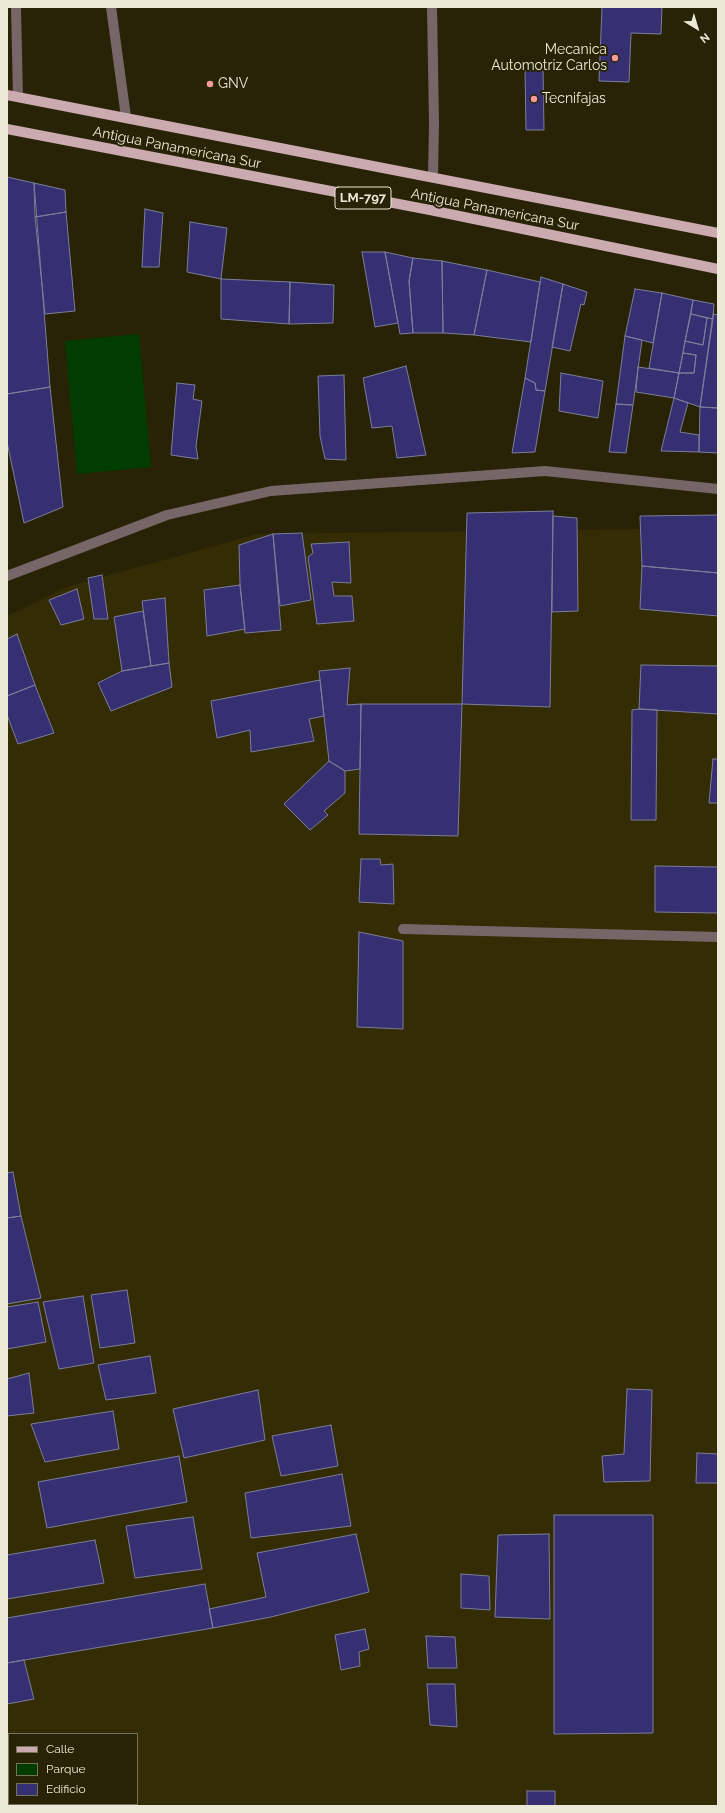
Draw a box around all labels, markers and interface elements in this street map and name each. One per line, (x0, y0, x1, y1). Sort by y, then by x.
north arrow (677, 8, 717, 48)
text: N (697, 30, 712, 46)
place label: Mecanica Automotriz Carlos (491, 42, 607, 74)
marker: Mecanica Automotriz Carlos (610, 53, 620, 63)
place label: GNV (218, 76, 248, 92)
marker: GNV (205, 79, 215, 89)
place label: Tecnifajas (542, 91, 606, 107)
marker: Tecnifajas (529, 94, 539, 104)
street label: Antigua Panamericana Sur (91, 123, 263, 173)
street label: Antigua Panamericana Sur (409, 185, 581, 235)
road number: LM-797 (335, 187, 391, 209)
legend (8, 1733, 138, 1805)
text: Calle (46, 1742, 74, 1756)
text: Parque (46, 1762, 86, 1776)
text: Edificio (46, 1782, 86, 1796)

